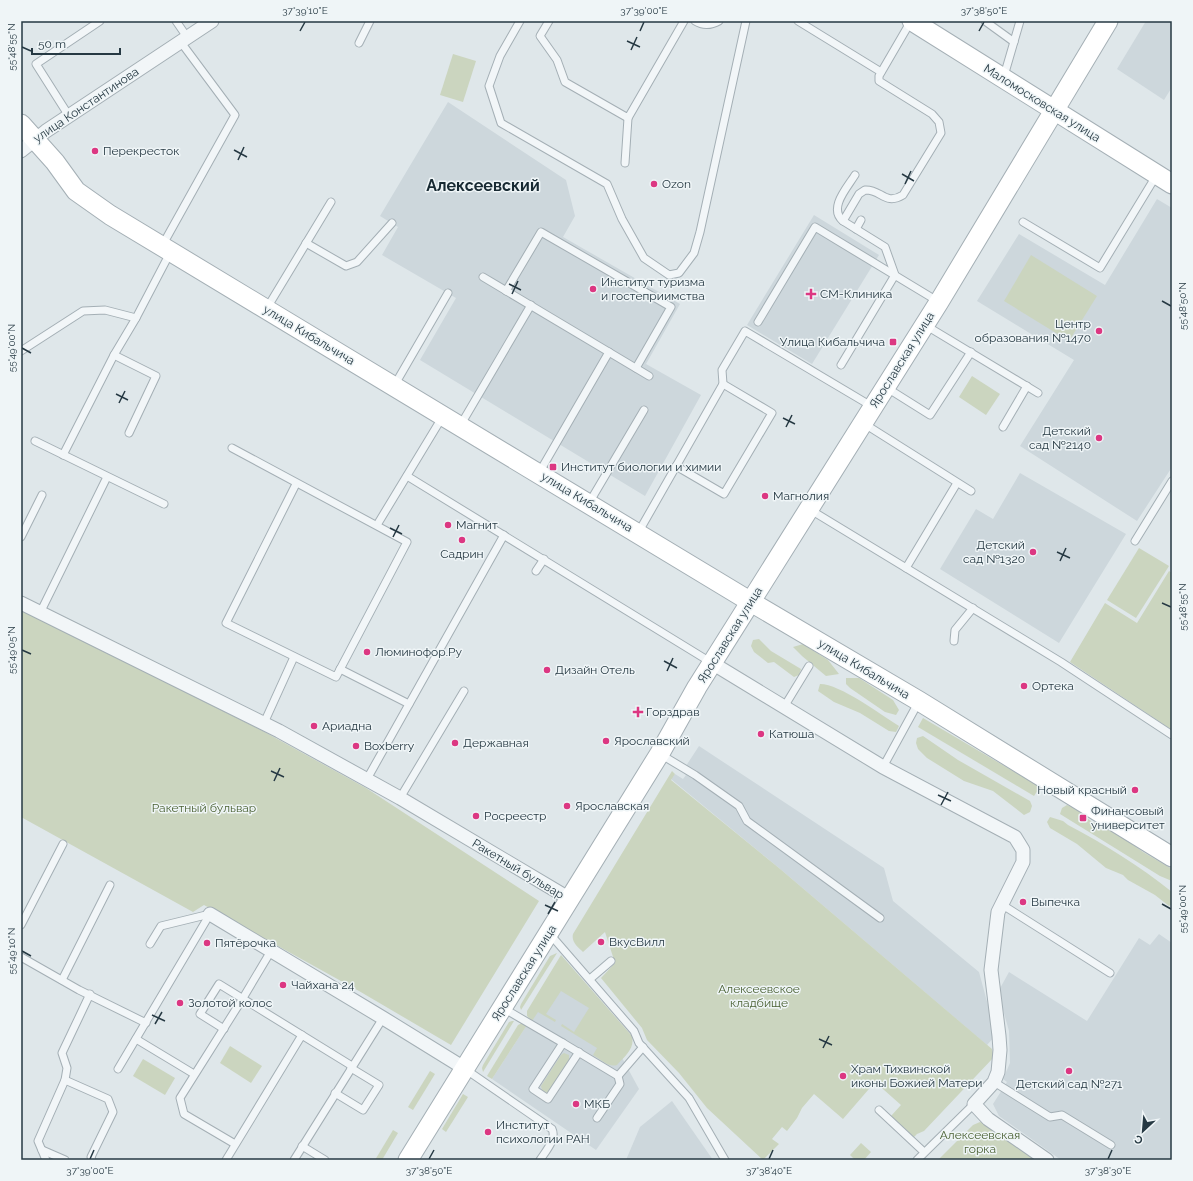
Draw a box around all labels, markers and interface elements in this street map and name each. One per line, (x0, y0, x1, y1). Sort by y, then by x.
text: 37°39'10"E (282, 5, 328, 16)
text: 37°39'00"E (620, 5, 668, 16)
text: 37°38'50"E (961, 5, 1007, 16)
text: 55°48'55"N (6, 23, 17, 71)
scale bar (32, 30, 120, 56)
text: 50 m (38, 37, 66, 51)
street label: Маломосковская улица (981, 61, 1103, 145)
street label: улица Константинова (31, 64, 141, 146)
place label: Перекресток (103, 144, 179, 158)
marker: Перекресток (90, 146, 100, 156)
district label: Алексеевский (426, 176, 540, 195)
place label: Ozon (662, 177, 691, 191)
marker: Ozon (649, 179, 659, 189)
place label: Институт туризма и гостеприимства (601, 275, 705, 303)
text: 55°48'50"N (1177, 282, 1188, 330)
marker: Институт туризма и гостеприимства (588, 284, 598, 294)
place label: СМ-Клиника (820, 287, 892, 301)
marker: СМ-Клиника (805, 288, 817, 300)
street label: улица Кибальчича (261, 302, 357, 368)
street label: Ярославская улица (867, 309, 937, 411)
place label: Центр образования №1470 (975, 317, 1091, 345)
text: 55°49'00"N (6, 324, 17, 372)
marker: Центр образования №1470 (1094, 326, 1104, 336)
place label: Улица Кибальчича (780, 335, 885, 349)
marker: Улица Кибальчича (888, 337, 898, 347)
place label: Детский сад №2140 (1029, 424, 1091, 452)
marker: Детский сад №2140 (1094, 433, 1104, 443)
place label: Институт биологии и химии (561, 460, 721, 474)
marker: Институт биологии и химии (548, 462, 558, 472)
street label: улица Кибальчича (539, 469, 635, 535)
place label: Магнолия (773, 489, 829, 503)
marker: Магнолия (760, 491, 770, 501)
place label: Магнит (456, 518, 498, 532)
marker: Магнит (443, 520, 453, 530)
marker: Садрин (457, 535, 467, 545)
place label: Детский сад №1320 (963, 538, 1025, 566)
place label: Садрин (440, 547, 484, 561)
marker: Детский сад №1320 (1028, 547, 1038, 557)
text: 55°48'55"N (1177, 583, 1188, 631)
street label: Ярославская улица (695, 584, 765, 686)
text: 55°49'05"N (6, 626, 17, 674)
street label: улица Кибальчича (816, 636, 912, 702)
place label: Люминофор.Ру (375, 645, 462, 659)
marker: Люминофор.Ру (362, 647, 372, 657)
place label: Дизайн Отель (555, 663, 635, 677)
marker: Дизайн Отель (542, 665, 552, 675)
place label: Ортека (1032, 679, 1074, 693)
marker: Ортека (1019, 681, 1029, 691)
place label: Горздрав (646, 705, 700, 719)
marker: Горздрав (633, 707, 643, 717)
place label: Ариадна (322, 719, 372, 733)
marker: Ариадна (309, 721, 319, 731)
place label: Катюша (769, 727, 814, 741)
marker: Катюша (756, 729, 766, 739)
place label: Ярославский (614, 734, 690, 748)
place label: Державная (463, 736, 529, 750)
marker: Ярославский (601, 736, 611, 746)
marker: Державная (450, 738, 460, 748)
place label: Boxberry (364, 739, 415, 753)
marker: Boxberry (351, 741, 361, 751)
place label: Новый красный (1037, 783, 1127, 797)
marker: Новый красный (1130, 785, 1140, 795)
place label: Ярославская (575, 799, 649, 813)
park label: Ракетный бульвар (152, 801, 256, 815)
marker: Ярославская (562, 801, 572, 811)
place label: Финансовый университет (1091, 804, 1165, 832)
place label: Росреестр (484, 809, 546, 823)
marker: Росреестр (471, 811, 481, 821)
marker: Финансовый университет (1078, 813, 1088, 823)
street label: Ракетный бульвар (470, 836, 566, 902)
text: 55°49'00"N (1177, 885, 1188, 933)
place label: Выпечка (1031, 895, 1080, 909)
marker: Выпечка (1018, 897, 1028, 907)
street label: Ярославская улица (489, 922, 559, 1024)
text: 55°49'10"N (6, 928, 17, 974)
place label: ВкусВилл (609, 935, 665, 949)
place label: Пятёрочка (215, 936, 276, 950)
marker: ВкусВилл (596, 937, 606, 947)
marker: Пятёрочка (202, 938, 212, 948)
place label: Чайхана 24 (291, 978, 355, 992)
marker: Чайхана 24 (278, 980, 288, 990)
park label: Алексеевское кладбище (718, 982, 800, 1010)
place label: Золотой колос (188, 996, 273, 1010)
marker: Золотой колос (175, 998, 185, 1008)
place label: Храм Тихвинской иконы Божией Матери (851, 1062, 982, 1090)
marker: Детский сад №271 (1064, 1066, 1074, 1076)
marker: Храм Тихвинской иконы Божией Матери (838, 1071, 848, 1081)
place label: Детский сад №271 (1016, 1077, 1122, 1091)
place label: МКБ (584, 1097, 610, 1111)
marker: МКБ (571, 1099, 581, 1109)
north arrow (1123, 1111, 1163, 1151)
place label: Институт психологии РАН (496, 1118, 590, 1146)
marker: Институт психологии РАН (483, 1127, 493, 1137)
park label: Алексеевская горка (940, 1128, 1020, 1156)
text: С (1132, 1132, 1145, 1147)
text: 37°39'00"E (66, 1165, 114, 1176)
text: 37°38'50"E (406, 1165, 452, 1176)
text: 37°38'40"E (746, 1165, 792, 1176)
text: 37°38'30"E (1085, 1165, 1131, 1176)

